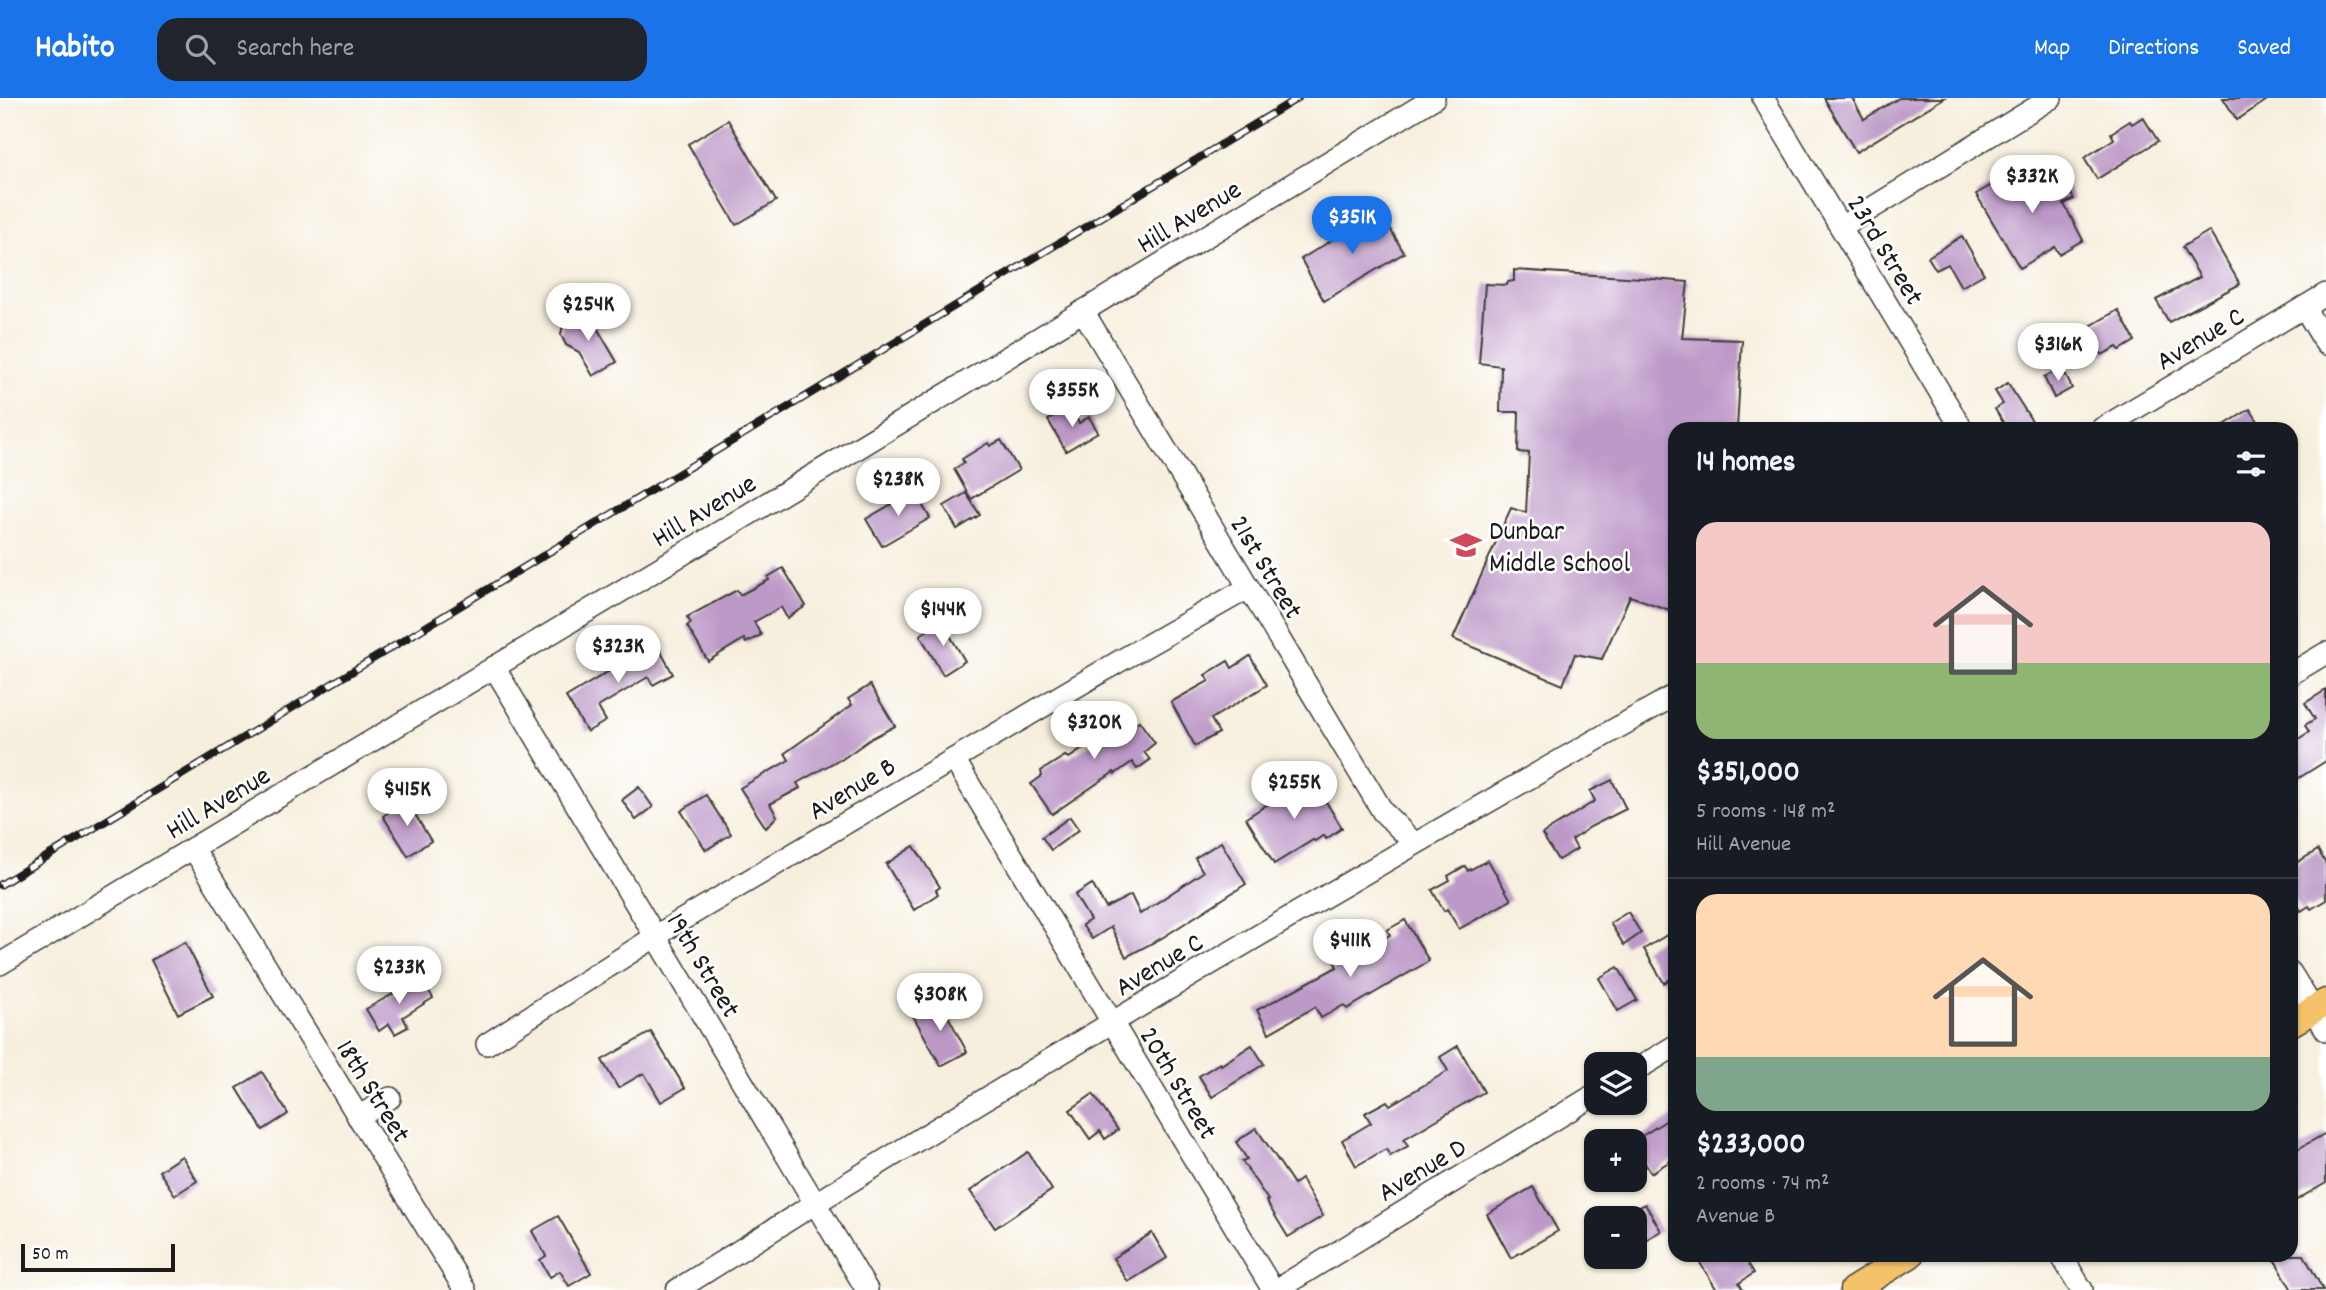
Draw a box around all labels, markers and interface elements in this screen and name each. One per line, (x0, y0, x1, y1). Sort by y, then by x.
search box (157, 18, 647, 81)
text: Habito (35, 26, 115, 73)
icon: search (181, 30, 219, 68)
text: Search here (237, 31, 354, 68)
text: Map (2034, 32, 2070, 66)
text: Directions (2108, 32, 2199, 66)
text: Saved (2237, 32, 2291, 66)
pin: $332K (1983, 156, 2081, 215)
text: $332K (2006, 161, 2058, 194)
street label: Hill Avenue (1131, 172, 1251, 266)
street label: 23rd Street (1834, 189, 1931, 314)
pin: $351K (1303, 197, 1401, 256)
text: $351K (1328, 202, 1376, 235)
pin: $254K (539, 284, 637, 343)
text: $254K (562, 289, 614, 322)
street label: Avenue C (2150, 299, 2254, 383)
pin: $316K (2009, 324, 2107, 383)
text: $316K (2034, 329, 2082, 362)
pin: $355K (1023, 370, 1121, 429)
text: $355K (1045, 375, 1099, 408)
text: 14 homes (1696, 443, 1795, 486)
icon: filters (2232, 445, 2270, 483)
pin: $238K (849, 458, 947, 518)
text: $238K (872, 464, 924, 497)
street label: Hill Avenue (646, 466, 766, 560)
street label: 21st Street (1217, 509, 1310, 628)
place label: Dunbar Middle School (1489, 514, 1631, 586)
school or university icon: Dunbar Middle School (1449, 528, 1483, 562)
icon: home (1920, 567, 2046, 693)
pin: $144K (894, 588, 992, 648)
text: $144K (920, 594, 966, 627)
pin: $323K (569, 626, 667, 685)
text: $323K (592, 631, 644, 664)
pin: $320K (1045, 702, 1143, 761)
text: $320K (1066, 707, 1122, 740)
street label: Avenue B (802, 749, 905, 833)
text: $351,000 (1696, 753, 1800, 796)
street label: Hill Avenue (160, 758, 280, 852)
pin: $255K (1245, 762, 1343, 821)
text: $255K (1267, 767, 1321, 800)
pin: $415K (358, 768, 456, 828)
text: $415K (383, 774, 431, 807)
text: 5 rooms · 148 m² (1696, 796, 1835, 829)
text: Hill Avenue (1696, 829, 1791, 862)
street label: 19th Street (654, 906, 748, 1027)
pin: $411K (1301, 920, 1399, 979)
street label: Avenue C (1109, 925, 1213, 1009)
text: $411K (1329, 925, 1371, 958)
icon: home (1920, 939, 2046, 1065)
pin: $233K (350, 946, 448, 1006)
text: $233K (373, 952, 425, 985)
pin: $308K (891, 974, 989, 1033)
text: $308K (913, 979, 967, 1012)
street label: 20th Street (1126, 1021, 1225, 1148)
street label: 18th Street (323, 1033, 418, 1152)
map controls (1584, 1052, 1647, 1269)
button: layers (1584, 1052, 1647, 1115)
text: $233,000 (1696, 1125, 1806, 1168)
button: + (1584, 1129, 1647, 1192)
street label: Avenue D (1372, 1130, 1476, 1215)
text: 2 rooms · 74 m² (1696, 1168, 1829, 1201)
text: Avenue B (1696, 1201, 1775, 1234)
button: − (1584, 1206, 1647, 1269)
scale bar (21, 1241, 175, 1273)
text: 50 m (32, 1242, 69, 1269)

